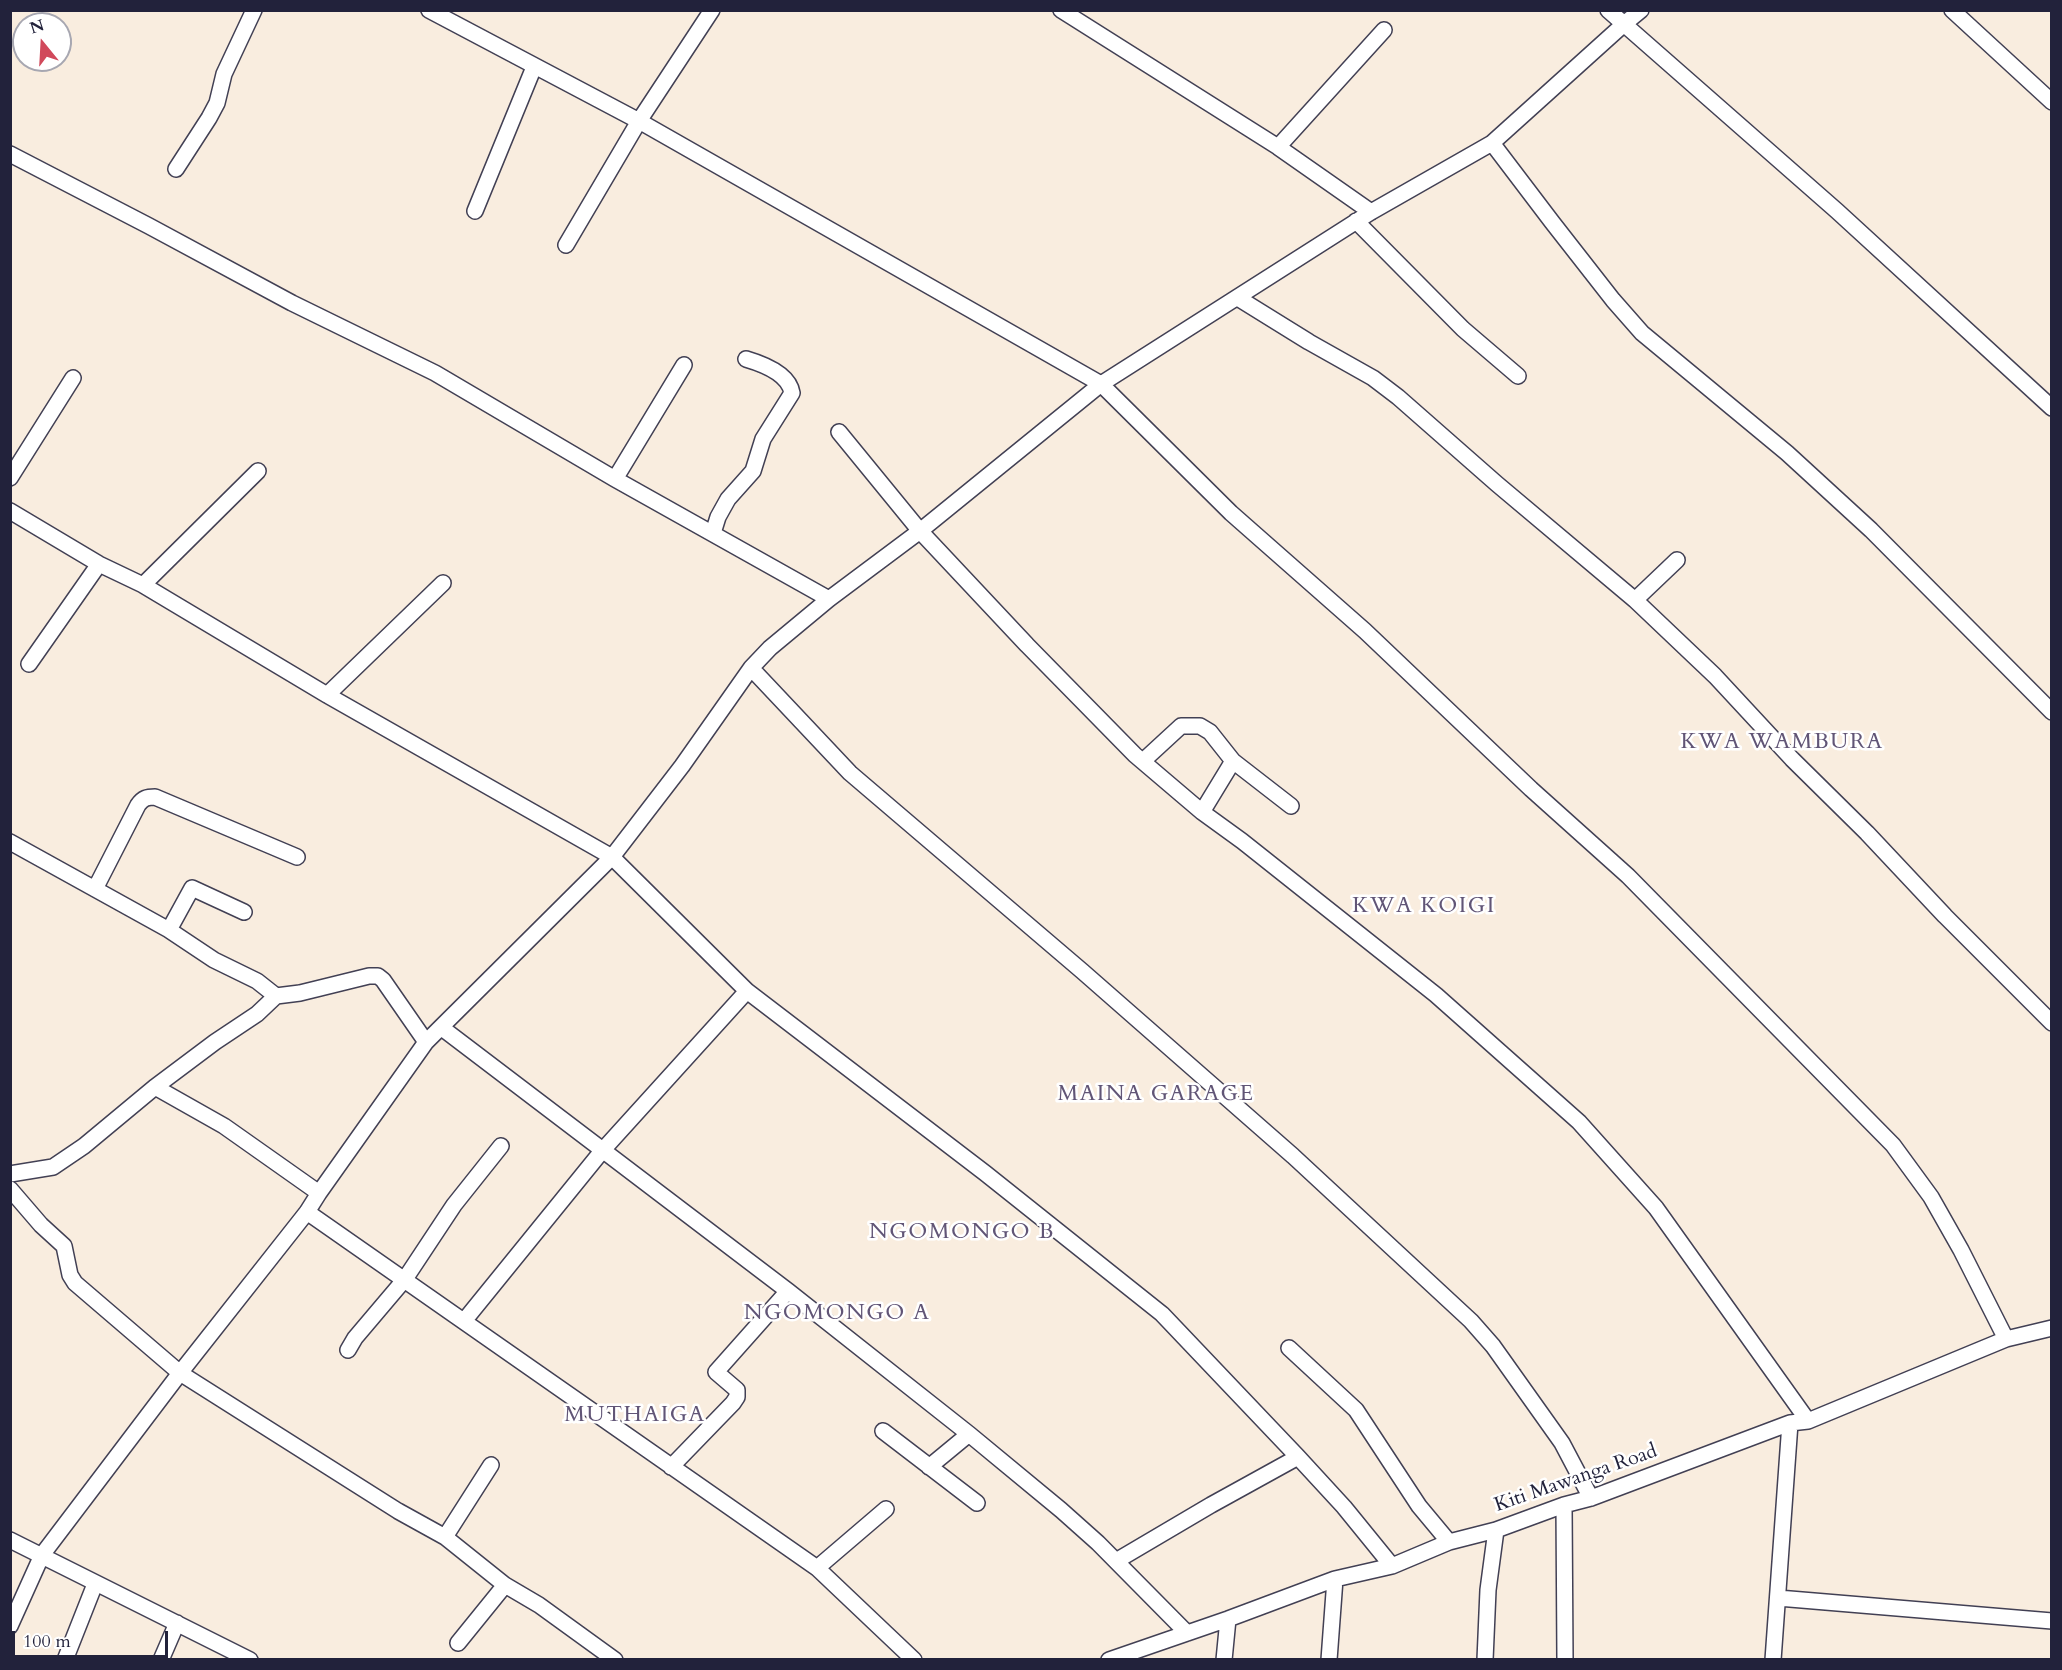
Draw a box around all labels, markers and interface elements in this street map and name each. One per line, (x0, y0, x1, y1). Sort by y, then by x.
north arrow (12, 12, 72, 72)
text: N (27, 14, 47, 39)
district label: KWA WAMBURA (1680, 730, 1884, 756)
district label: KWA KOIGI (1352, 894, 1496, 920)
district label: MAINA GARAGE (1057, 1082, 1255, 1108)
district label: NGOMONGO B (869, 1220, 1055, 1246)
district label: NGOMONGO A (744, 1301, 930, 1327)
district label: MUTHAIGA (564, 1403, 706, 1429)
street label: Kiti Mawanga Road (1491, 1440, 1661, 1518)
scale bar (15, 1619, 171, 1657)
text: 100 m (23, 1629, 71, 1654)

